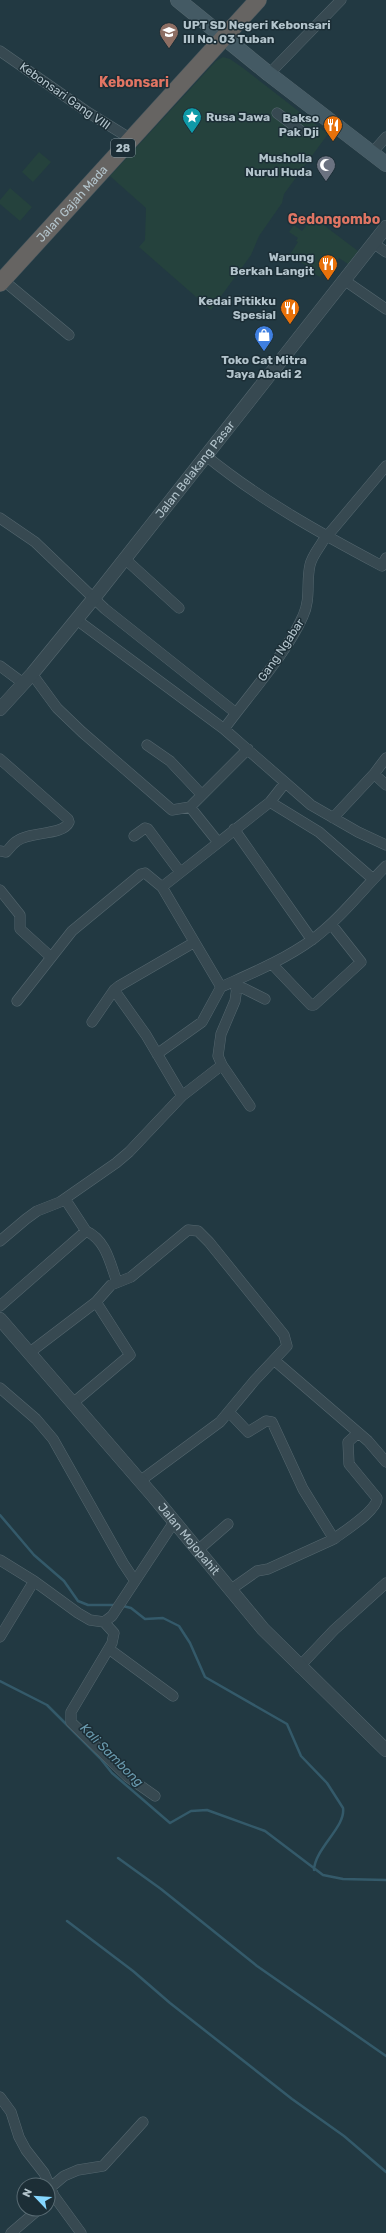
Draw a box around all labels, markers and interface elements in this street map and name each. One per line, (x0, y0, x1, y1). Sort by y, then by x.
place label: UPT SD Negeri Kebonsari III No. 03 Tuban (183, 18, 331, 46)
school or university icon: UPT SD Negeri Kebonsari III No. 03 Tuban (158, 21, 180, 49)
street label: Kebonsari Gang VIII (17, 59, 113, 133)
district label: Kebonsari (99, 74, 169, 91)
place icon: Rusa Jawa (181, 106, 203, 134)
place label: Rusa Jawa (206, 110, 270, 124)
place label: Bakso Pak Dji (279, 111, 319, 139)
restaurant icon: Bakso Pak Dji (322, 114, 344, 142)
road number: 28 (111, 139, 135, 157)
place label: Musholla Nurul Huda (245, 151, 312, 179)
mosque icon: Musholla Nurul Huda (315, 154, 337, 182)
street label: Jalan Gajah Mada (34, 163, 111, 245)
district label: Gedongombo (288, 211, 380, 228)
place label: Warung Berkah Langit (230, 250, 314, 278)
restaurant icon: Warung Berkah Langit (317, 253, 339, 281)
place label: Kedai Pitikku Spesial (198, 294, 276, 322)
restaurant icon: Kedai Pitikku Spesial (279, 297, 301, 325)
shop icon: Toko Cat Mitra Jaya Abadi 2 (253, 324, 275, 352)
place label: Toko Cat Mitra Jaya Abadi 2 (221, 353, 307, 381)
street label: Jalan Belakang Pasar (153, 418, 238, 521)
street label: Gang Ngabar (255, 616, 307, 684)
street label: Jalan Mojopahit (155, 1500, 223, 1578)
water label: Kali Sambong (77, 1720, 147, 1791)
north arrow (16, 2177, 56, 2217)
text: N (20, 2187, 35, 2199)

